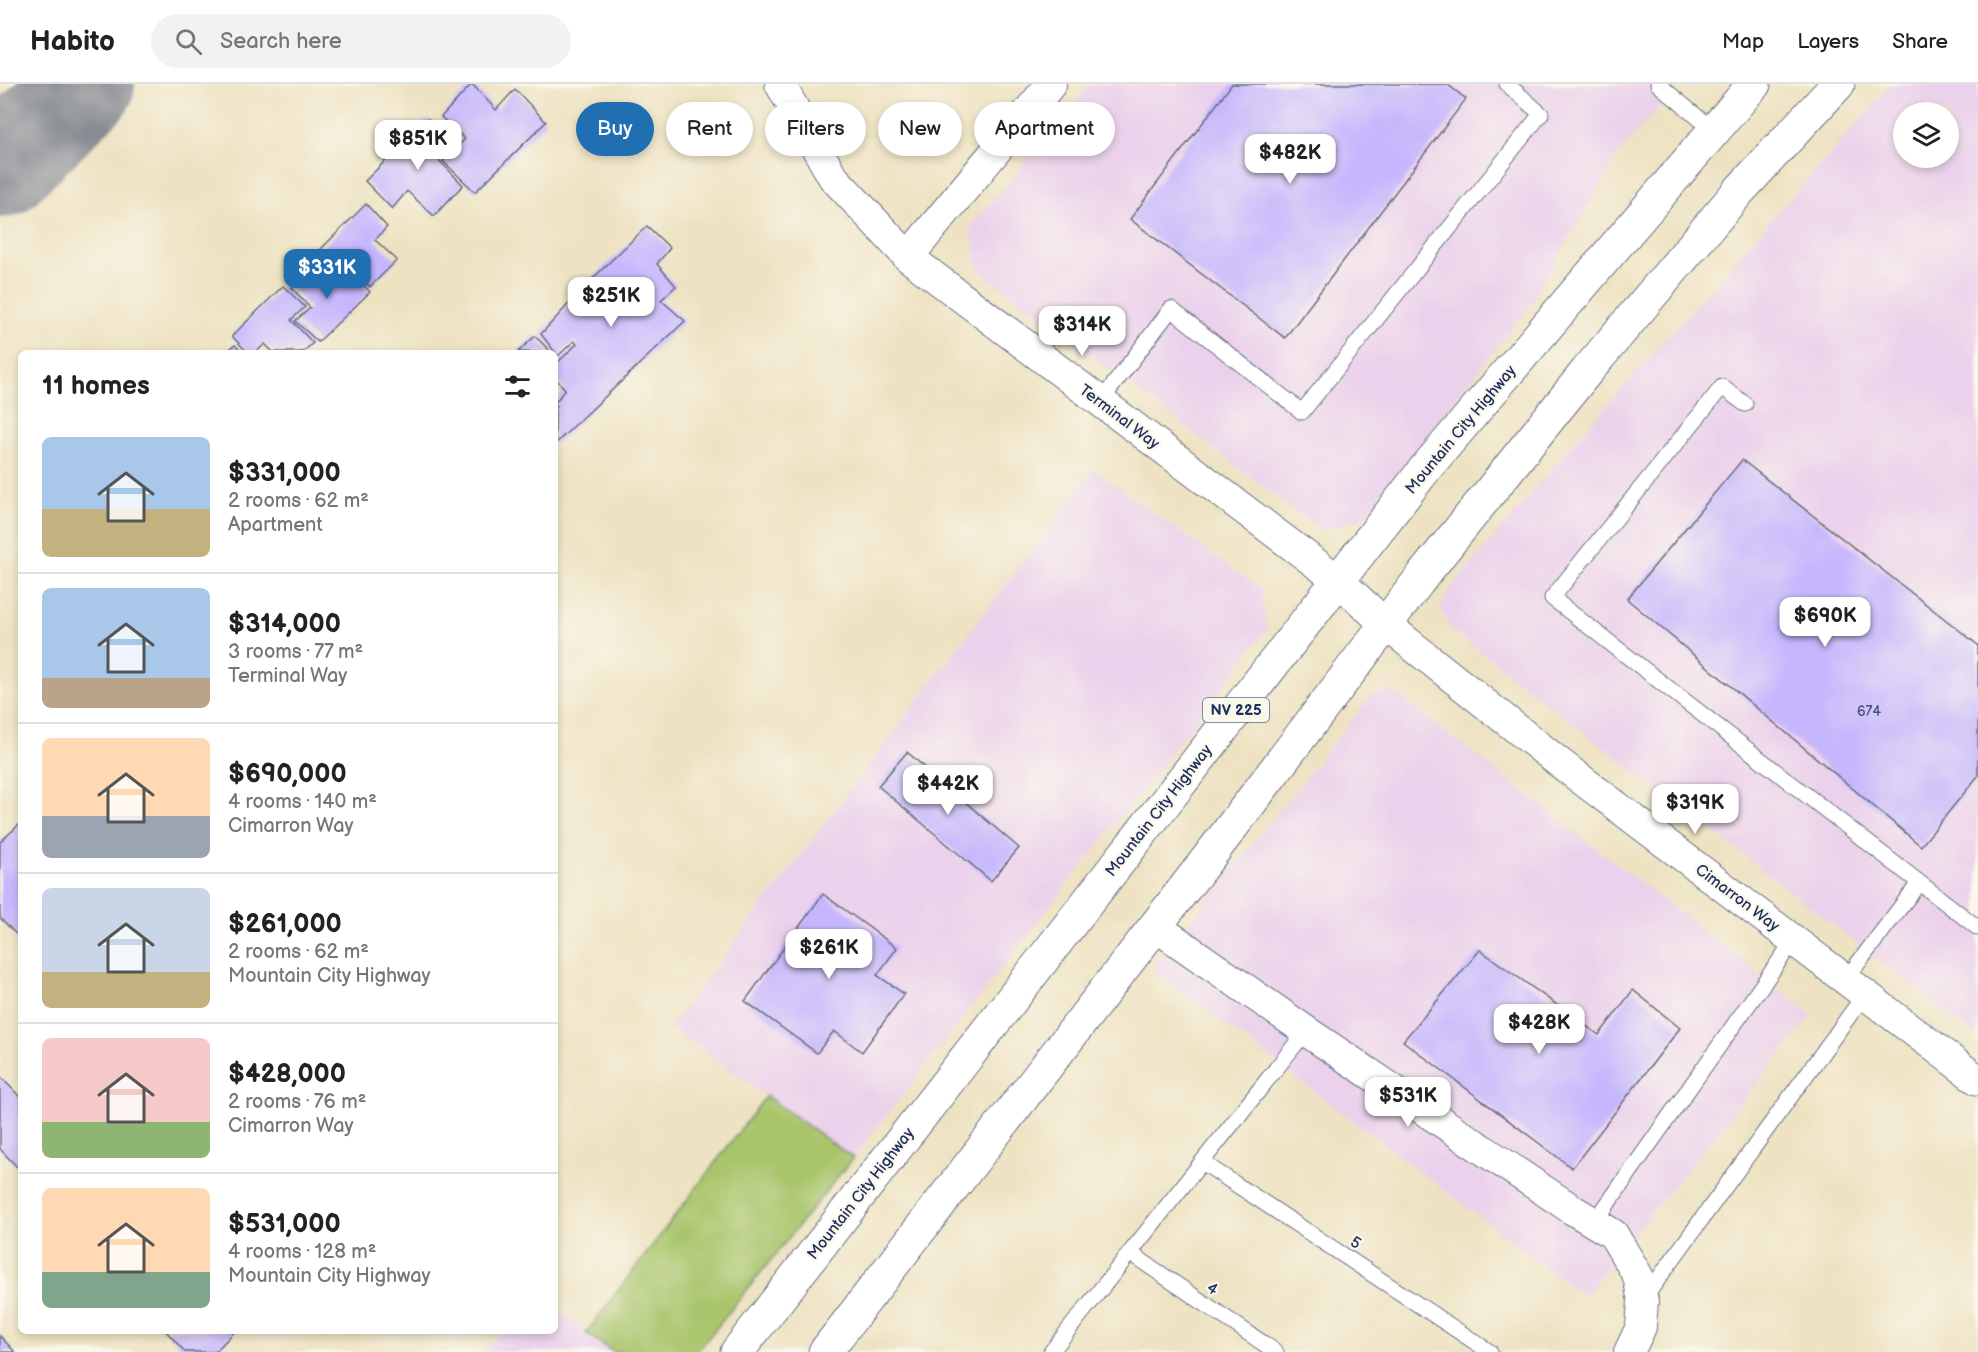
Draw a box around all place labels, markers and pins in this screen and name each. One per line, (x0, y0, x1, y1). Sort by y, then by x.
pin: $851K (376, 120, 460, 171)
pin: $482K (1248, 134, 1332, 185)
pin: $331K (285, 249, 369, 300)
pin: $251K (569, 277, 653, 328)
pin: $314K (1040, 306, 1124, 357)
pin: $690K (1783, 597, 1867, 648)
pin: $442K (906, 765, 990, 816)
pin: $319K (1653, 784, 1737, 835)
pin: $261K (787, 929, 871, 980)
pin: $428K (1497, 1004, 1581, 1055)
pin: $531K (1366, 1077, 1450, 1128)

